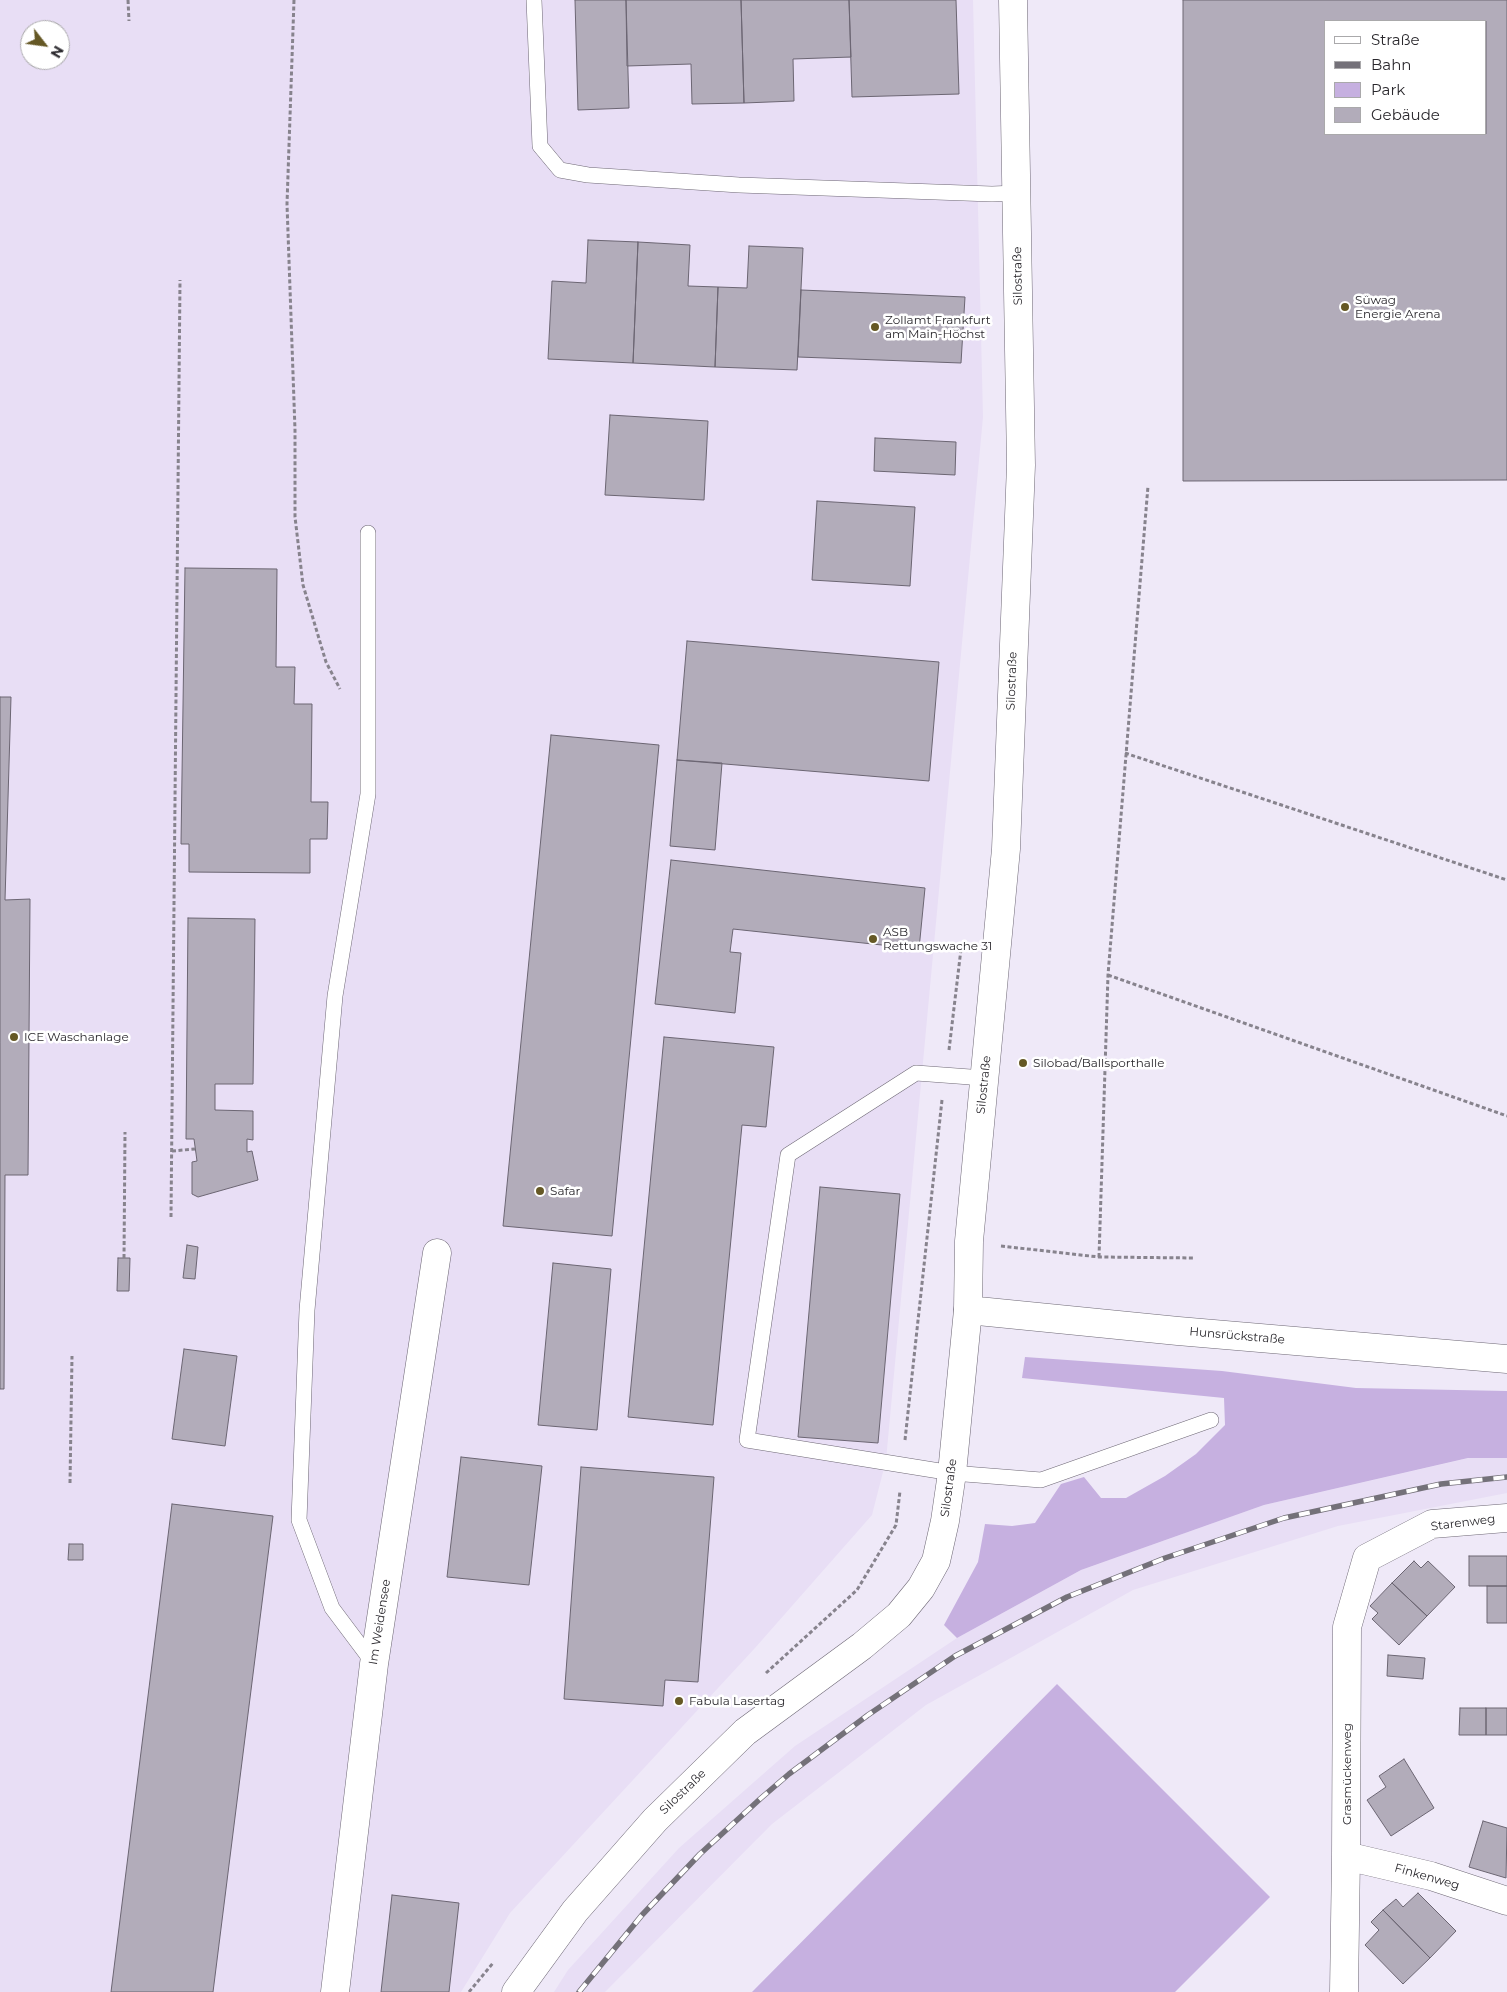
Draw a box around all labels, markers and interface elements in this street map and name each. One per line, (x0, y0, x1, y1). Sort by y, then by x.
north arrow (20, 20, 70, 70)
legend (1324, 20, 1487, 135)
text: Straße (1371, 30, 1420, 49)
text: N (47, 43, 68, 61)
text: Bahn (1371, 55, 1411, 74)
text: Park (1371, 80, 1405, 99)
text: Gebäude (1371, 105, 1440, 124)
street label: Silostraße (1010, 247, 1026, 305)
place label: Süwag Energie Arena (1355, 293, 1441, 321)
marker: Süwag Energie Arena (1339, 301, 1351, 313)
place label: Zollamt Frankfurt am Main-Höchst (885, 313, 991, 341)
marker: Zollamt Frankfurt am Main-Höchst (869, 321, 881, 333)
street label: Silostraße (1004, 651, 1020, 711)
place label: ASB Rettungswache 31 (883, 925, 992, 953)
marker: ASB Rettungswache 31 (867, 933, 879, 945)
place label: ICE Waschanlage (24, 1030, 129, 1044)
marker: ICE Waschanlage (8, 1031, 20, 1043)
street label: Silostraße (974, 1055, 994, 1115)
place label: Silobad/Ballsporthalle (1033, 1056, 1165, 1070)
marker: Silobad/Ballsporthalle (1017, 1057, 1029, 1069)
place label: Safar (550, 1184, 580, 1198)
marker: Safar (534, 1185, 546, 1197)
street label: Hunsrückstraße (1189, 1325, 1285, 1347)
street label: Silostraße (938, 1458, 960, 1518)
street label: Starenweg (1430, 1512, 1496, 1534)
street label: Im Weidensee (366, 1578, 394, 1666)
place label: Fabula Lasertag (689, 1694, 785, 1708)
marker: Fabula Lasertag (673, 1695, 685, 1707)
street label: Grasmückenweg (1340, 1723, 1354, 1825)
street label: Silostraße (657, 1766, 709, 1818)
street label: Finkenweg (1393, 1861, 1461, 1893)

